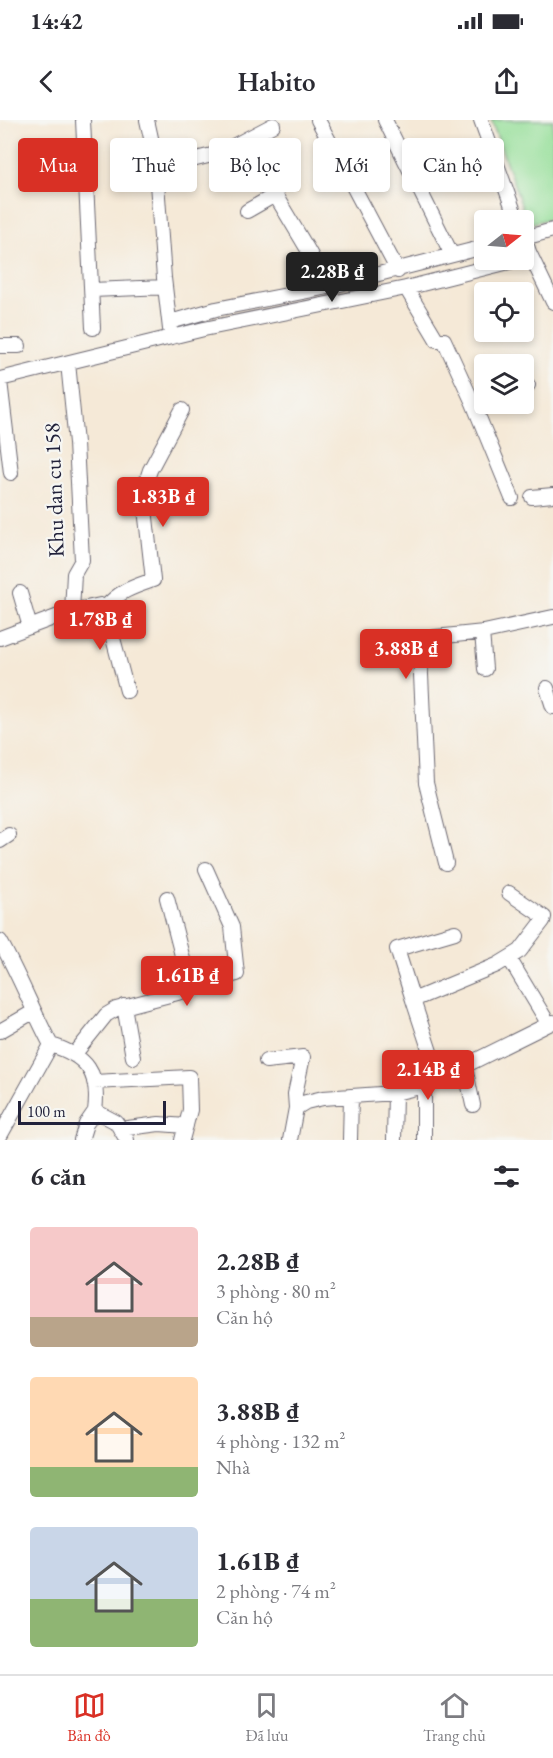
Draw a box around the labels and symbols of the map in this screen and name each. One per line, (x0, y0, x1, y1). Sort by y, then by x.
north arrow (474, 210, 534, 270)
pin: 2.28B ₫ (277, 252, 387, 303)
street label: Khu dan cu 158 (37, 422, 71, 558)
pin: 1.83B ₫ (108, 477, 218, 528)
pin: 1.78B ₫ (45, 600, 155, 651)
pin: 3.88B ₫ (351, 629, 461, 680)
pin: 1.61B ₫ (132, 956, 242, 1007)
pin: 2.14B ₫ (373, 1050, 483, 1101)
scale bar (18, 1098, 166, 1126)

